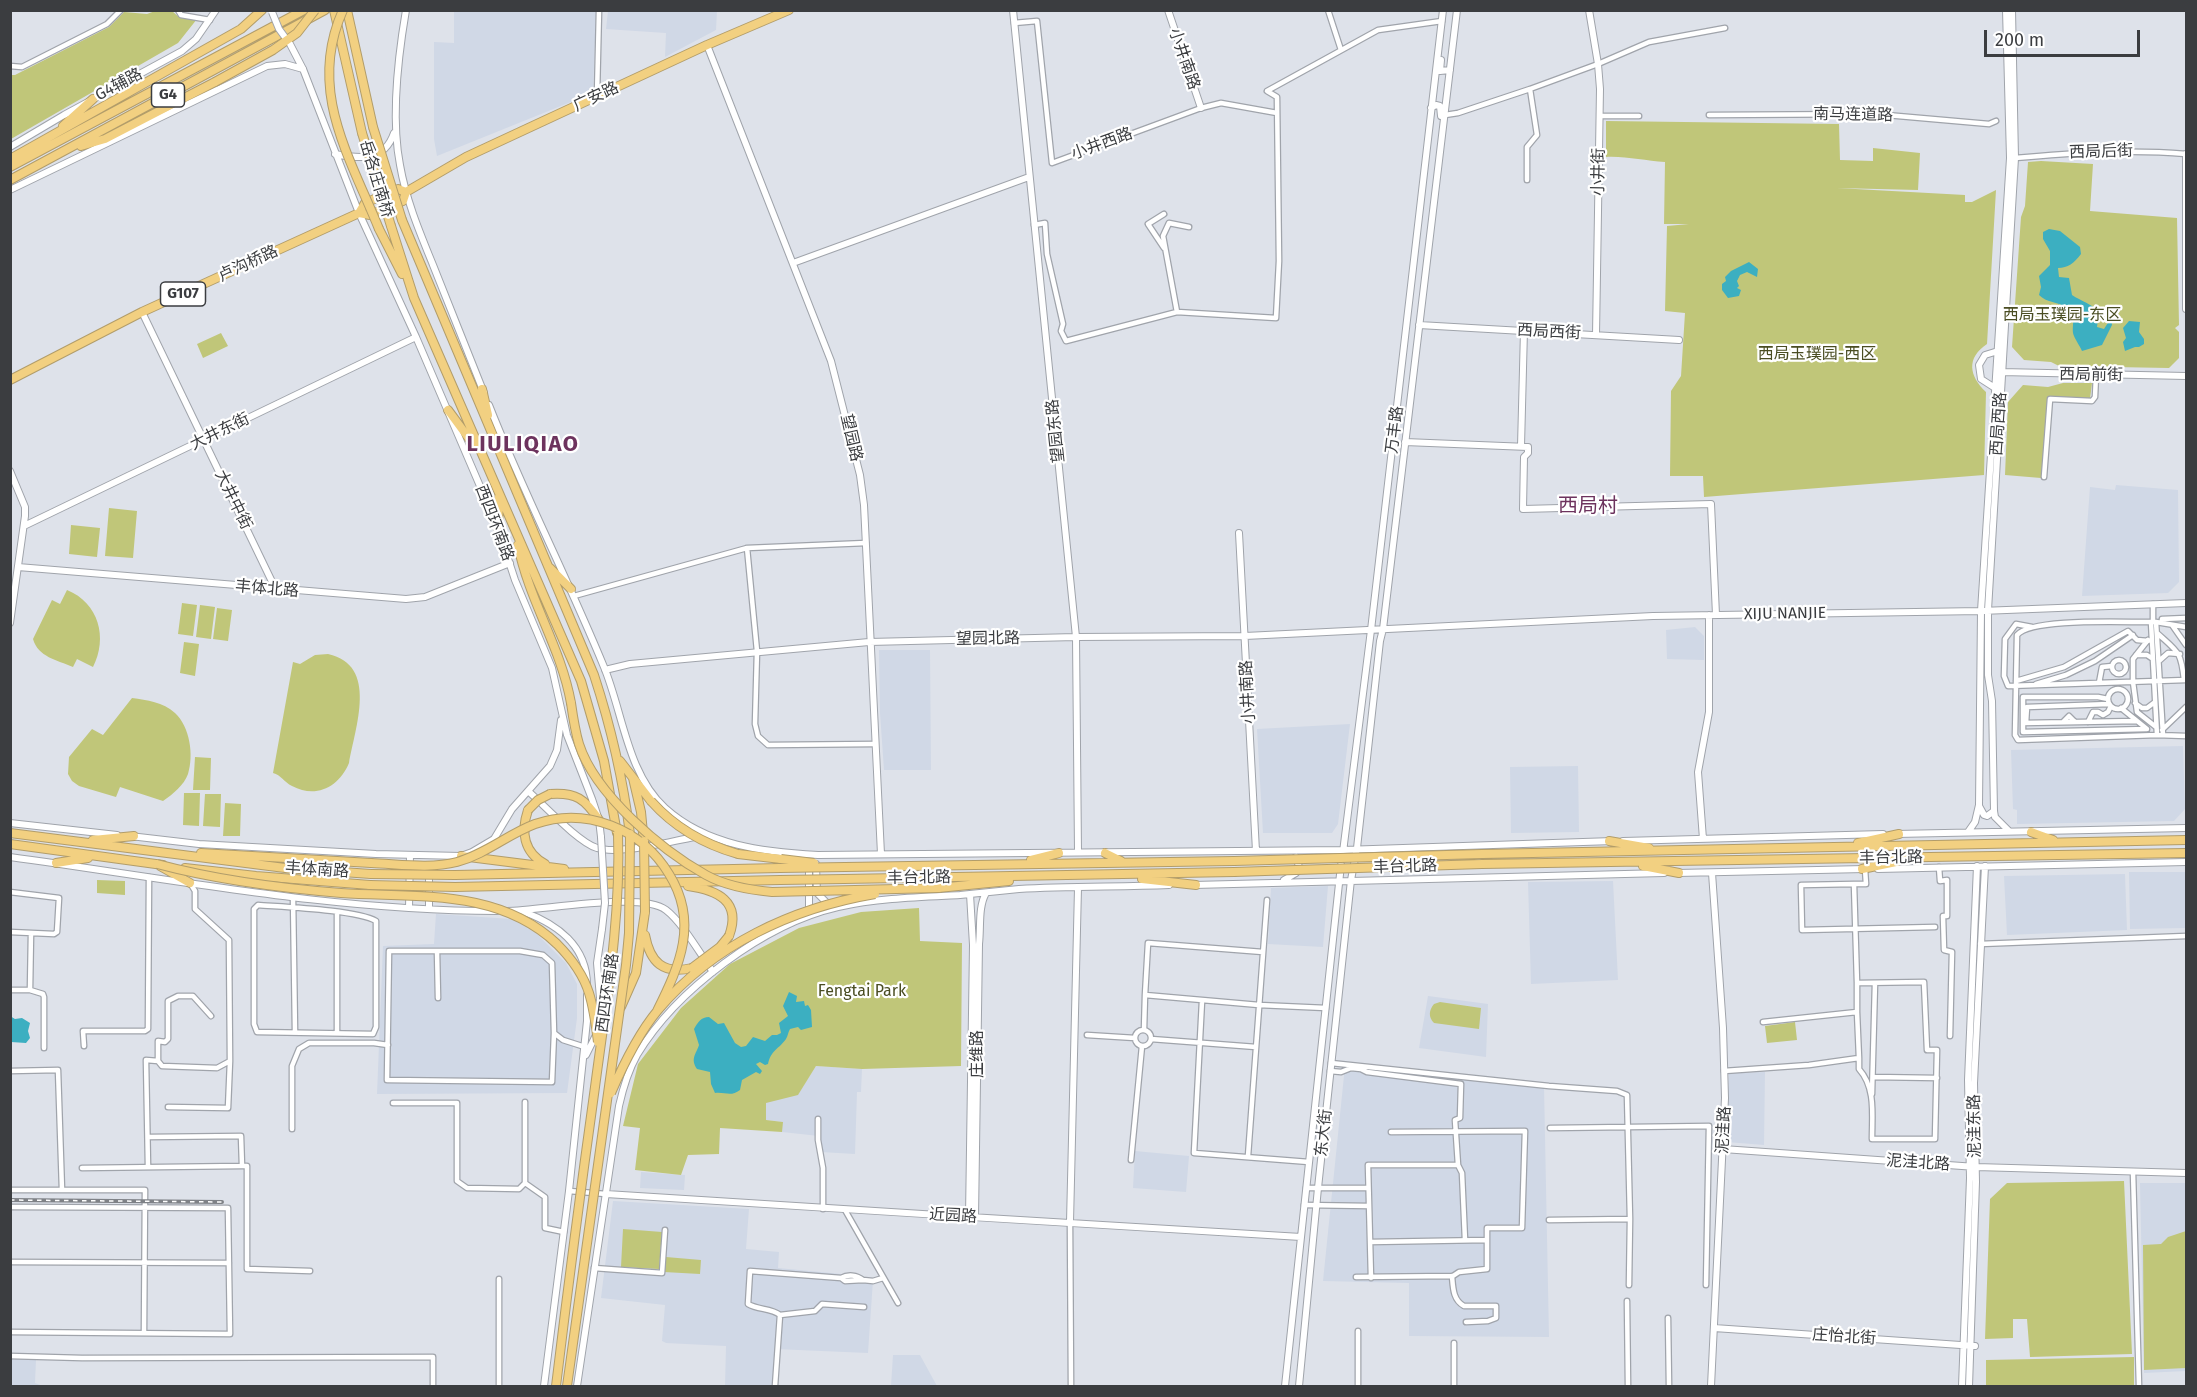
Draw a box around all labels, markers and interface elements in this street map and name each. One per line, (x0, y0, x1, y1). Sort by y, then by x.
scale bar (1987, 18, 2143, 56)
street label: 小井南路 (1165, 26, 1203, 92)
text: 200 m (1995, 29, 2044, 51)
street label: G4辅路 (92, 65, 146, 105)
street label: 广安路 (570, 78, 622, 116)
road number: G4 (152, 83, 184, 107)
street label: 南马连道路 (1813, 105, 1893, 125)
street label: 小井西路 (1069, 124, 1135, 164)
street label: 岳各庄南桥 (355, 138, 397, 220)
street label: 西局后街 (2069, 141, 2133, 163)
street label: 小井街 (1589, 148, 1609, 196)
street label: 卢沟桥路 (215, 242, 281, 286)
road number: G107 (160, 282, 206, 306)
park label: 西局玉璞园-东区 (2003, 306, 2121, 326)
street label: 西局西街 (1517, 321, 1581, 343)
park label: 西局玉璞园-西区 (1758, 345, 1876, 365)
street label: 西局前街 (2059, 365, 2123, 385)
street label: 西局西路 (1987, 391, 2011, 457)
street label: 望园东路 (1043, 398, 1069, 464)
street label: 万丰路 (1383, 405, 1407, 455)
street label: 大井东街 (187, 409, 253, 455)
street label: 望园路 (836, 412, 866, 464)
district label: LIULIQIAO (467, 432, 579, 458)
street label: 大井中街 (210, 467, 256, 533)
street label: 西四环南路 (471, 482, 517, 564)
district label: 西局村 (1558, 494, 1618, 518)
street label: 丰体北路 (234, 577, 300, 601)
street label: XIJU NANJIE (1744, 604, 1826, 624)
street label: 望园北路 (956, 629, 1020, 649)
street label: 小井南路 (1237, 660, 1259, 724)
street label: 丰台北路 (1859, 848, 1923, 868)
street label: 丰台北路 (1373, 856, 1437, 878)
street label: 丰体南路 (284, 858, 350, 882)
street label: 丰台北路 (887, 868, 951, 888)
street label: 西四环南路 (593, 952, 623, 1034)
park label: Fengtai Park (818, 982, 906, 1002)
street label: 庄维路 (968, 1030, 988, 1078)
street label: 泥洼东路 (1965, 1094, 1985, 1158)
street label: 泥洼路 (1713, 1106, 1735, 1154)
street label: 东大街 (1312, 1108, 1336, 1158)
street label: 泥洼北路 (1885, 1151, 1951, 1175)
street label: 近园路 (929, 1205, 977, 1227)
street label: 庄怡北街 (1811, 1325, 1877, 1349)

